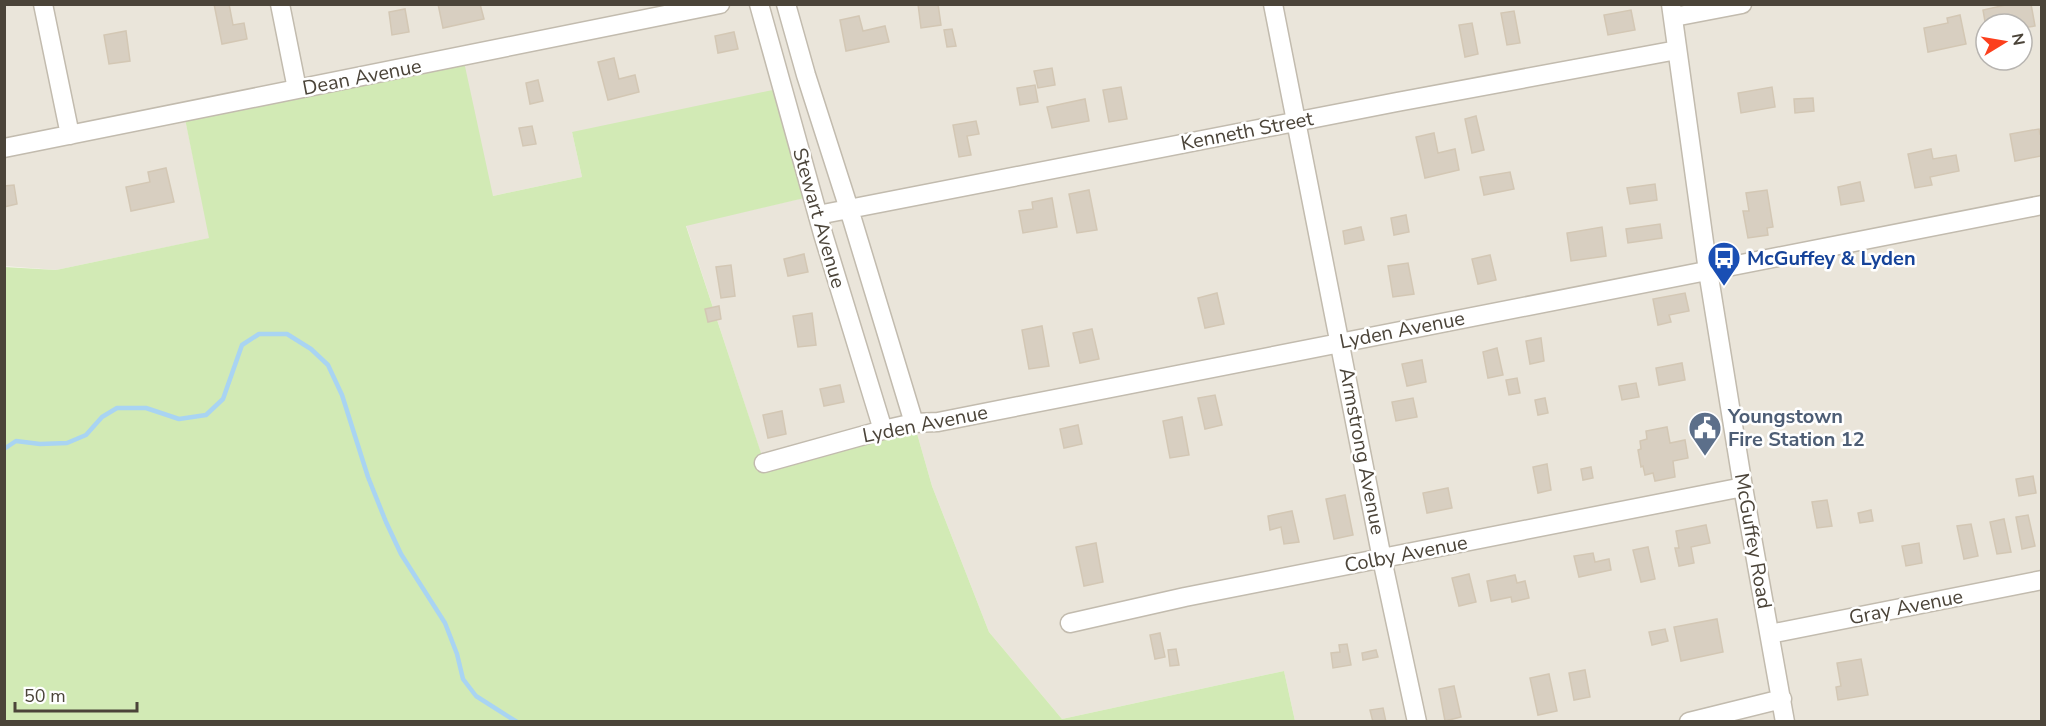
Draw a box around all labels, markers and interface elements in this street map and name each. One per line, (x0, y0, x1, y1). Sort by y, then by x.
north arrow (1974, 12, 2034, 72)
text: N (2006, 31, 2030, 47)
street label: Dean Avenue (300, 52, 424, 102)
street label: Kenneth Street (1178, 105, 1316, 157)
street label: Stewart Avenue (786, 145, 852, 291)
bus stop icon: McGuffey & Lyden (1706, 240, 1742, 287)
place label: McGuffey & Lyden (1747, 245, 1916, 272)
street label: Lyden Avenue (1337, 305, 1467, 355)
street label: Armstrong Avenue (1333, 365, 1391, 537)
street label: Lyden Avenue (860, 399, 990, 449)
place label: Youngstown Fire Station 12 (1727, 403, 1865, 453)
public building icon: Youngstown Fire Station 12 (1687, 410, 1723, 457)
street label: McGuffey Road (1728, 471, 1778, 611)
street label: Colby Avenue (1342, 529, 1470, 579)
street label: Gray Avenue (1847, 583, 1965, 631)
scale bar (15, 675, 136, 713)
text: 50 m (24, 684, 66, 708)

